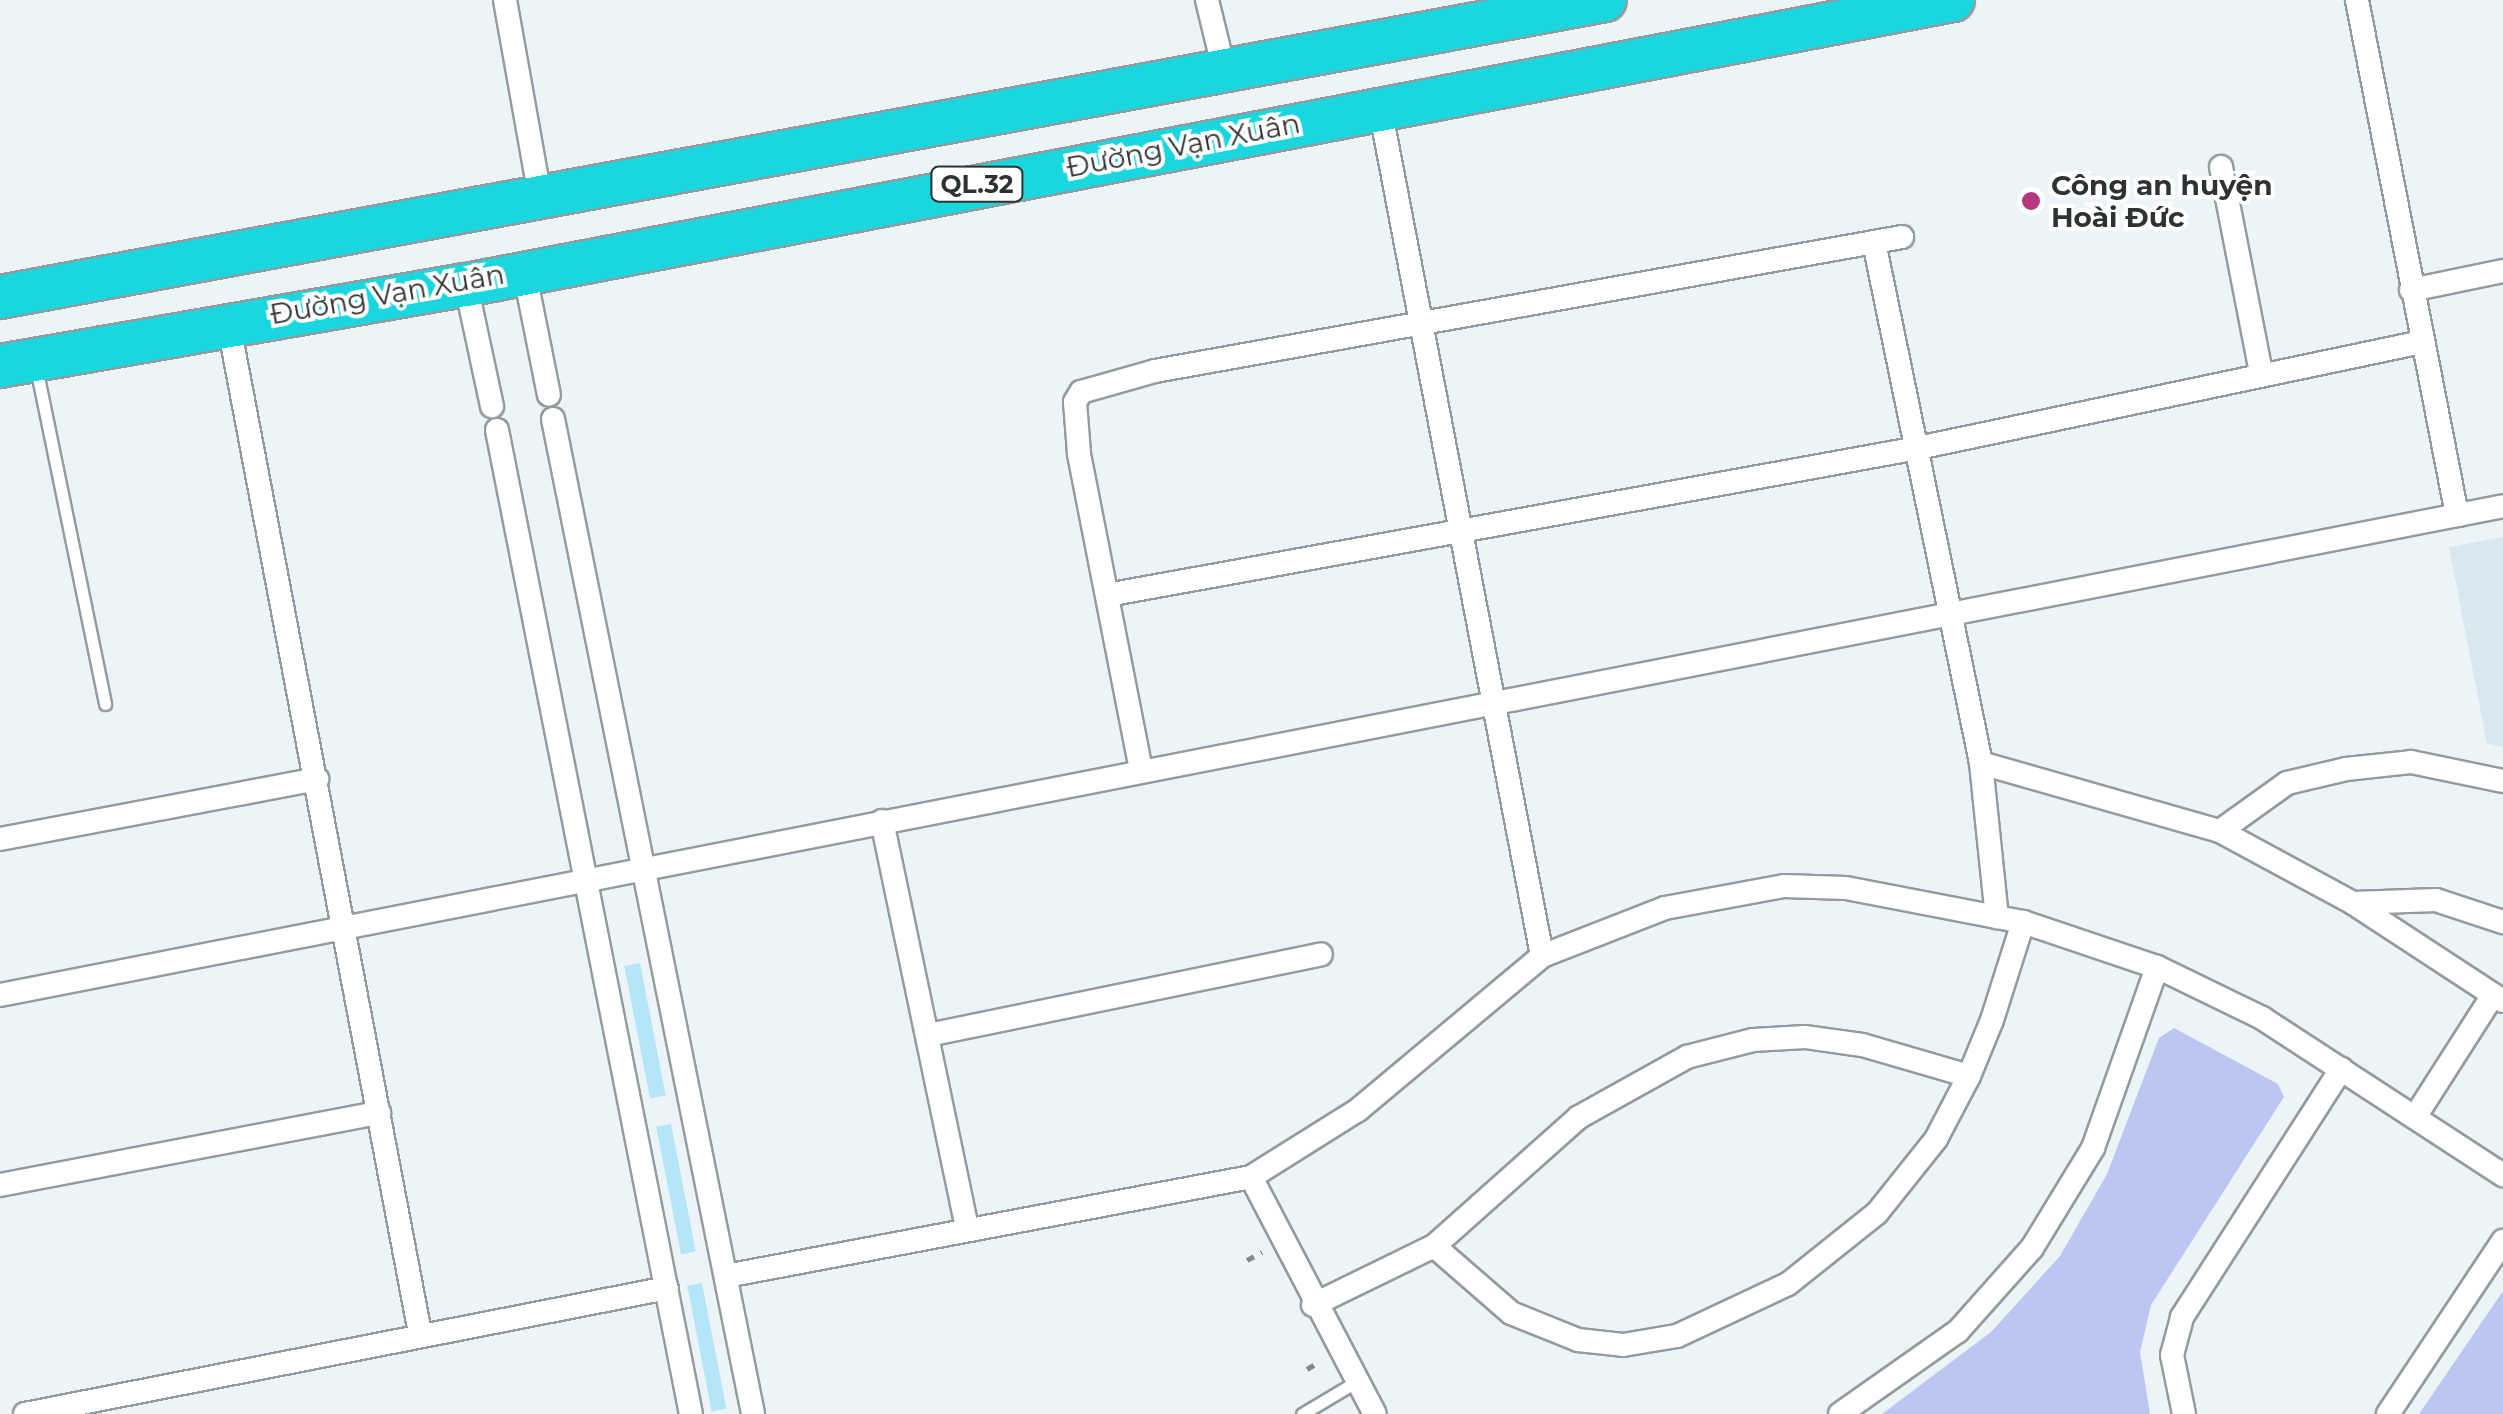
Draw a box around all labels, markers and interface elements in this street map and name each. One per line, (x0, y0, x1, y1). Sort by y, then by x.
street label: Đường Vạn Xuân (1063, 106, 1303, 184)
road number: QL.32 (930, 164, 1024, 204)
place label: Công an huyện Hoài Đức (2051, 168, 2273, 234)
marker: Công an huyện Hoài Đức (2020, 190, 2042, 212)
street label: Đường Vạn Xuân (267, 257, 507, 331)

